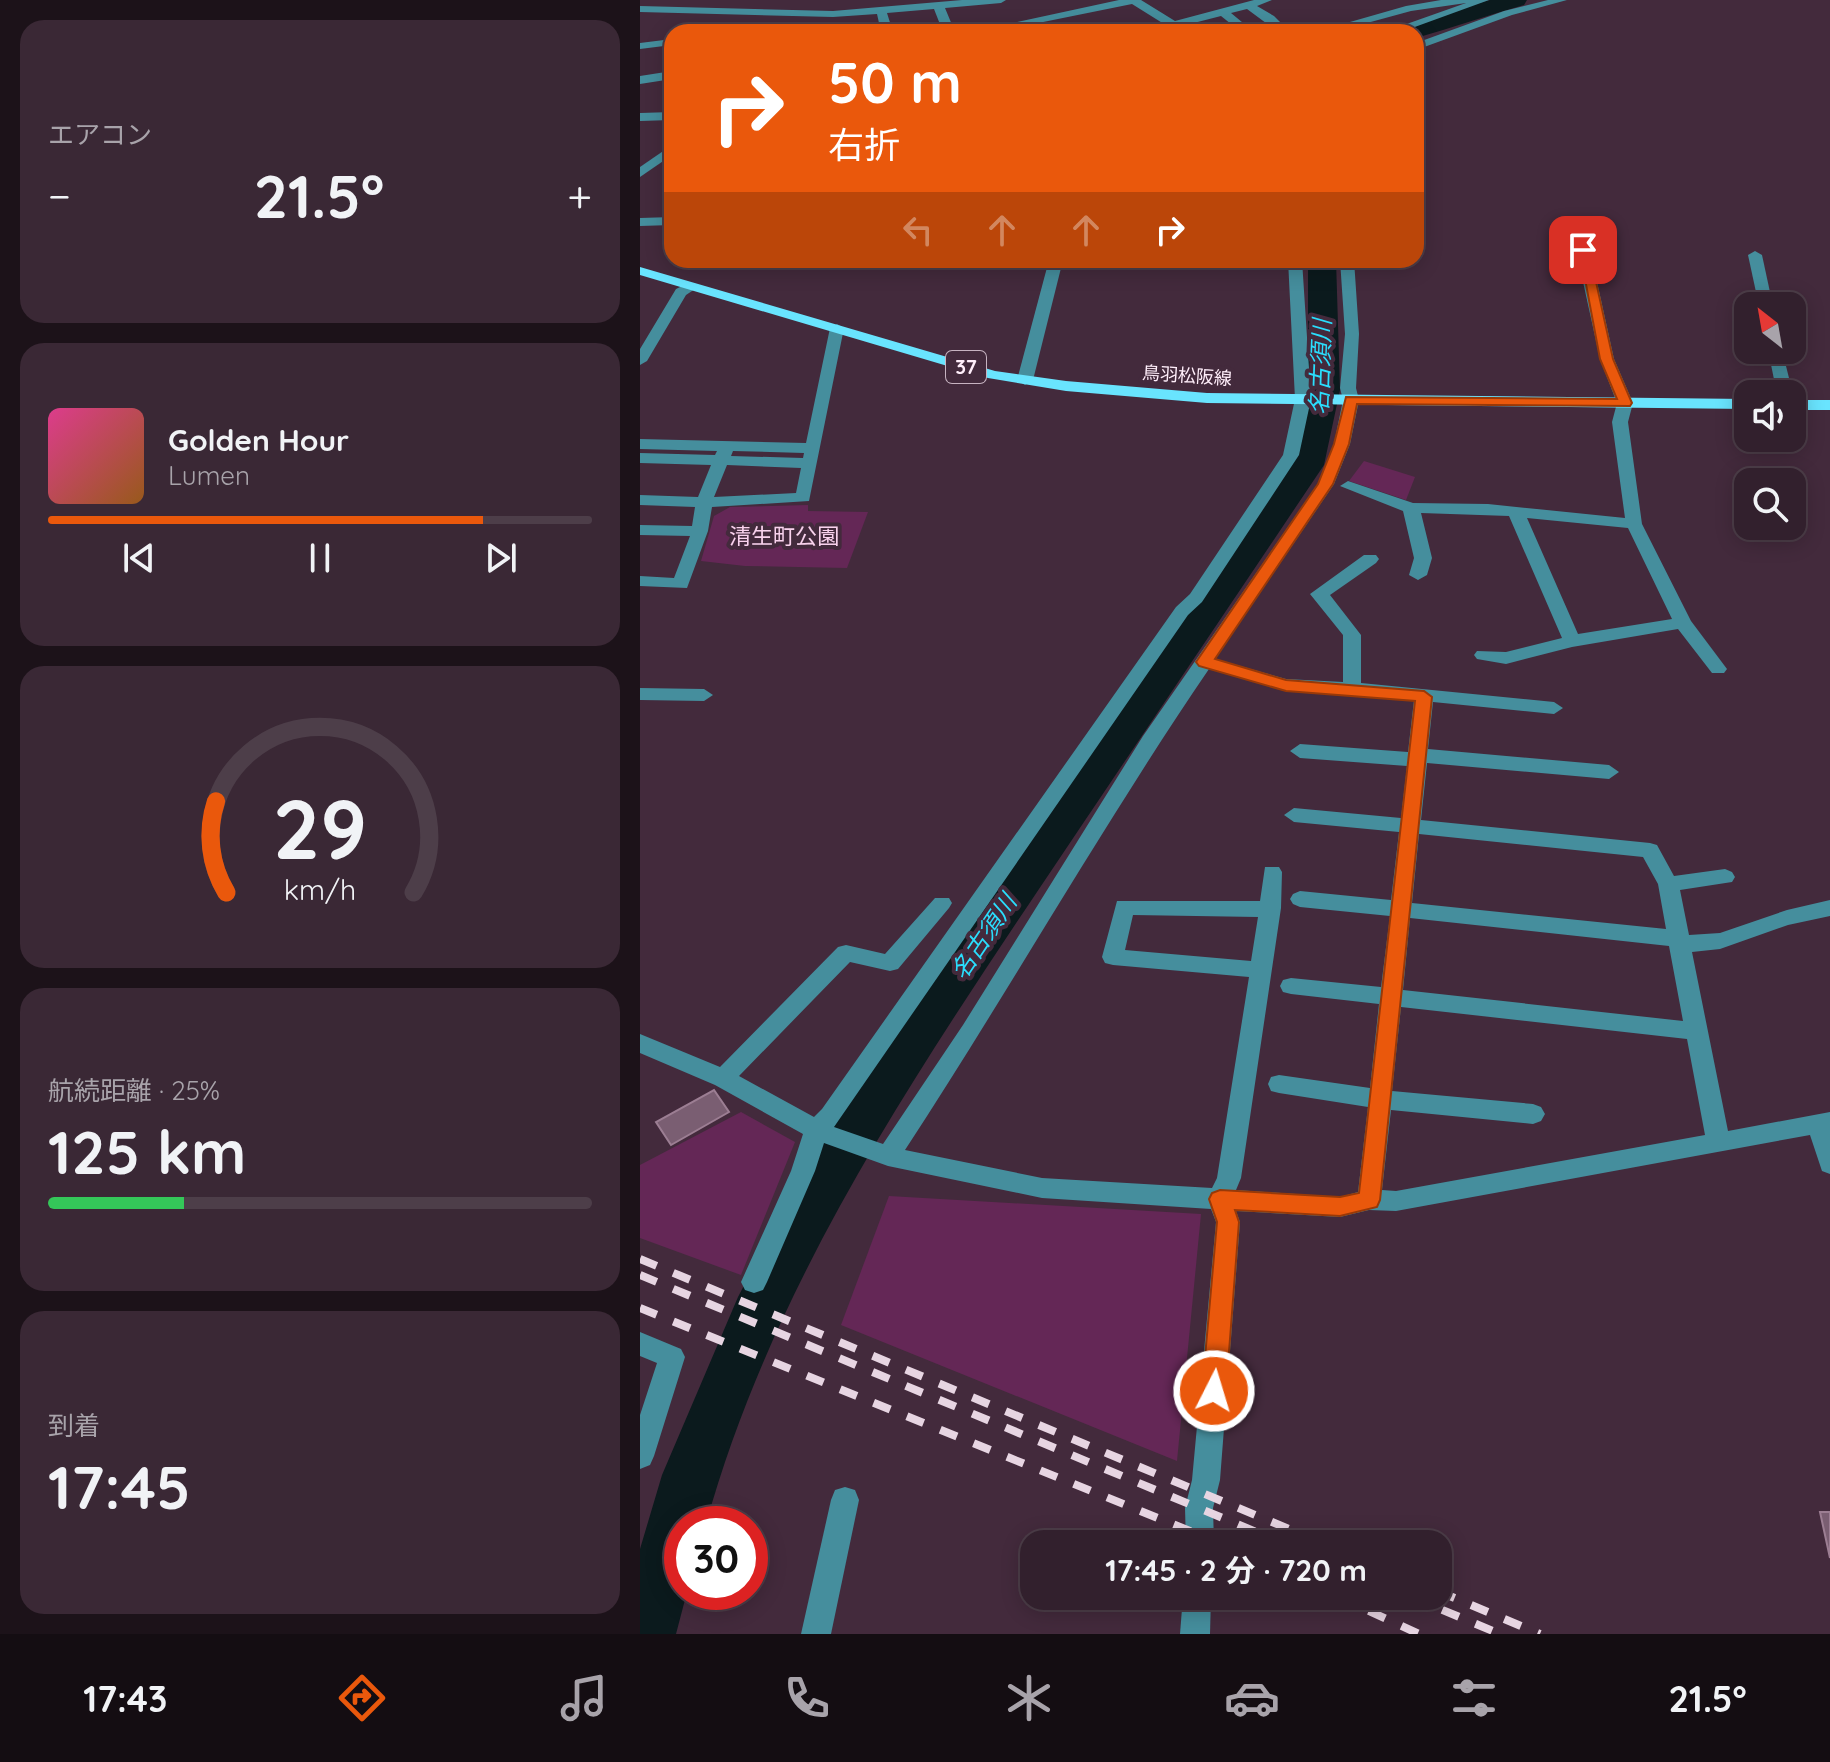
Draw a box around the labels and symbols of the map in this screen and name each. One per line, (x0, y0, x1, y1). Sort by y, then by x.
pin (1549, 216, 1617, 284)
north arrow (1734, 292, 1806, 364)
water label: 名古須川 (1303, 315, 1337, 415)
road number: 37 (946, 351, 986, 383)
street label: 鳥羽松阪線 (1141, 361, 1233, 390)
park label: 清生町公園 (729, 522, 839, 550)
water label: 名古須川 (944, 886, 1024, 985)
position arrow (1172, 1349, 1256, 1433)
speed limit sign: 30 (664, 1506, 768, 1610)

